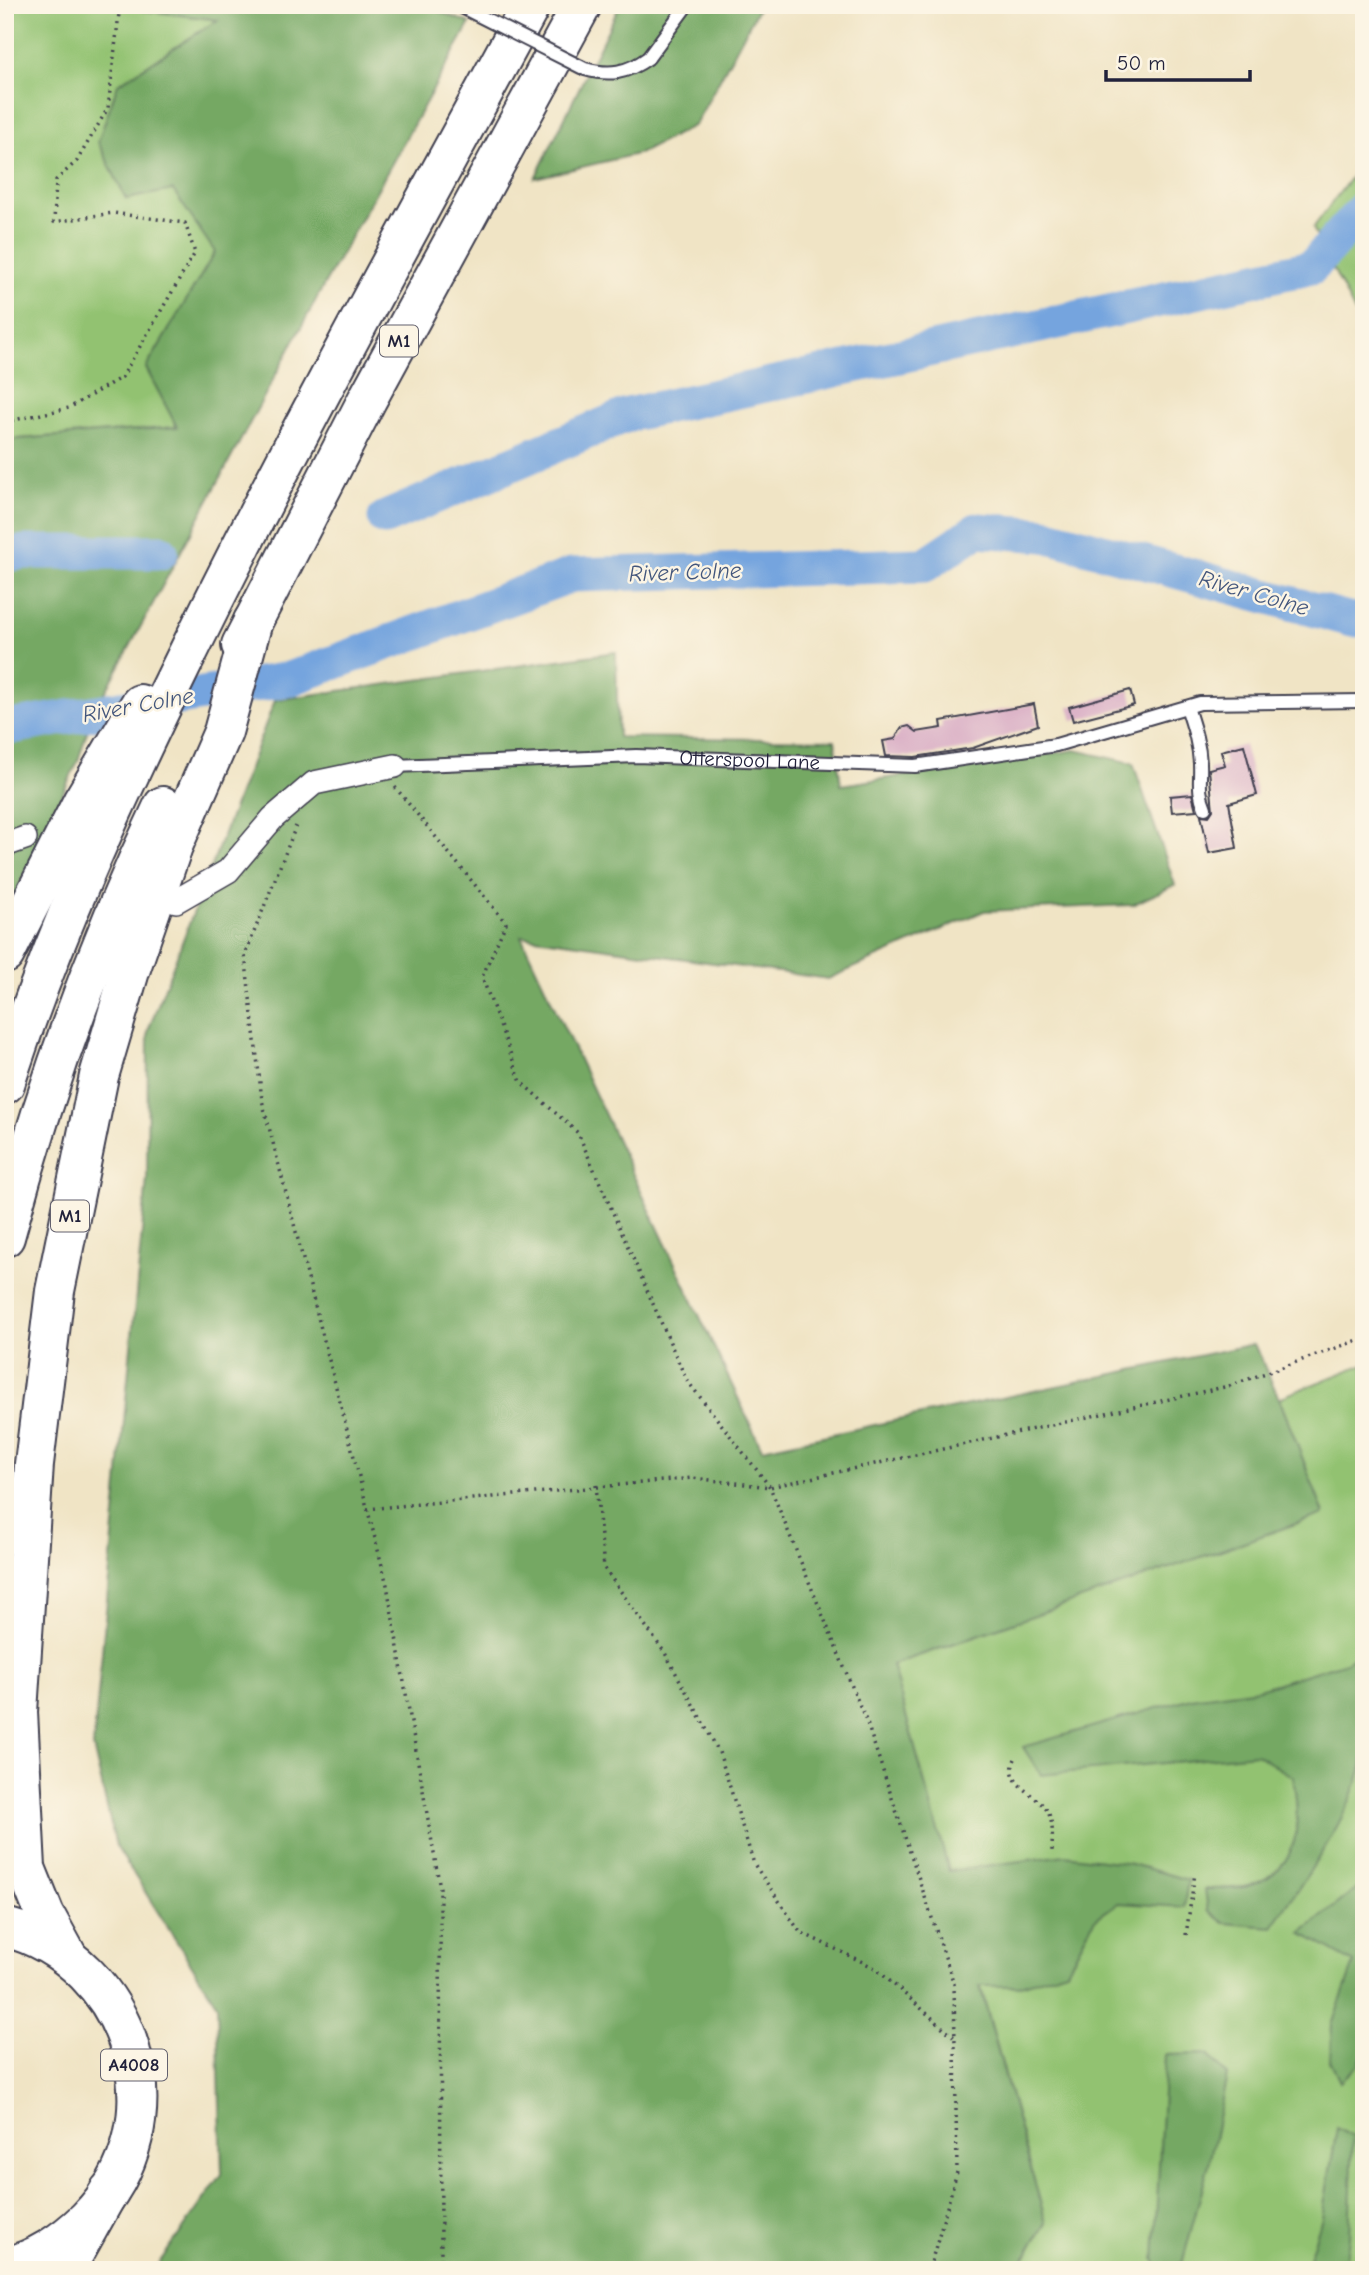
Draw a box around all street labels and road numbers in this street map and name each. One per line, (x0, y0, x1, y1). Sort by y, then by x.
road number: M1 (380, 326, 418, 356)
street label: Otterspool Lane (679, 746, 820, 775)
road number: M1 (51, 1200, 89, 1232)
road number: A4008 (101, 2050, 167, 2080)

